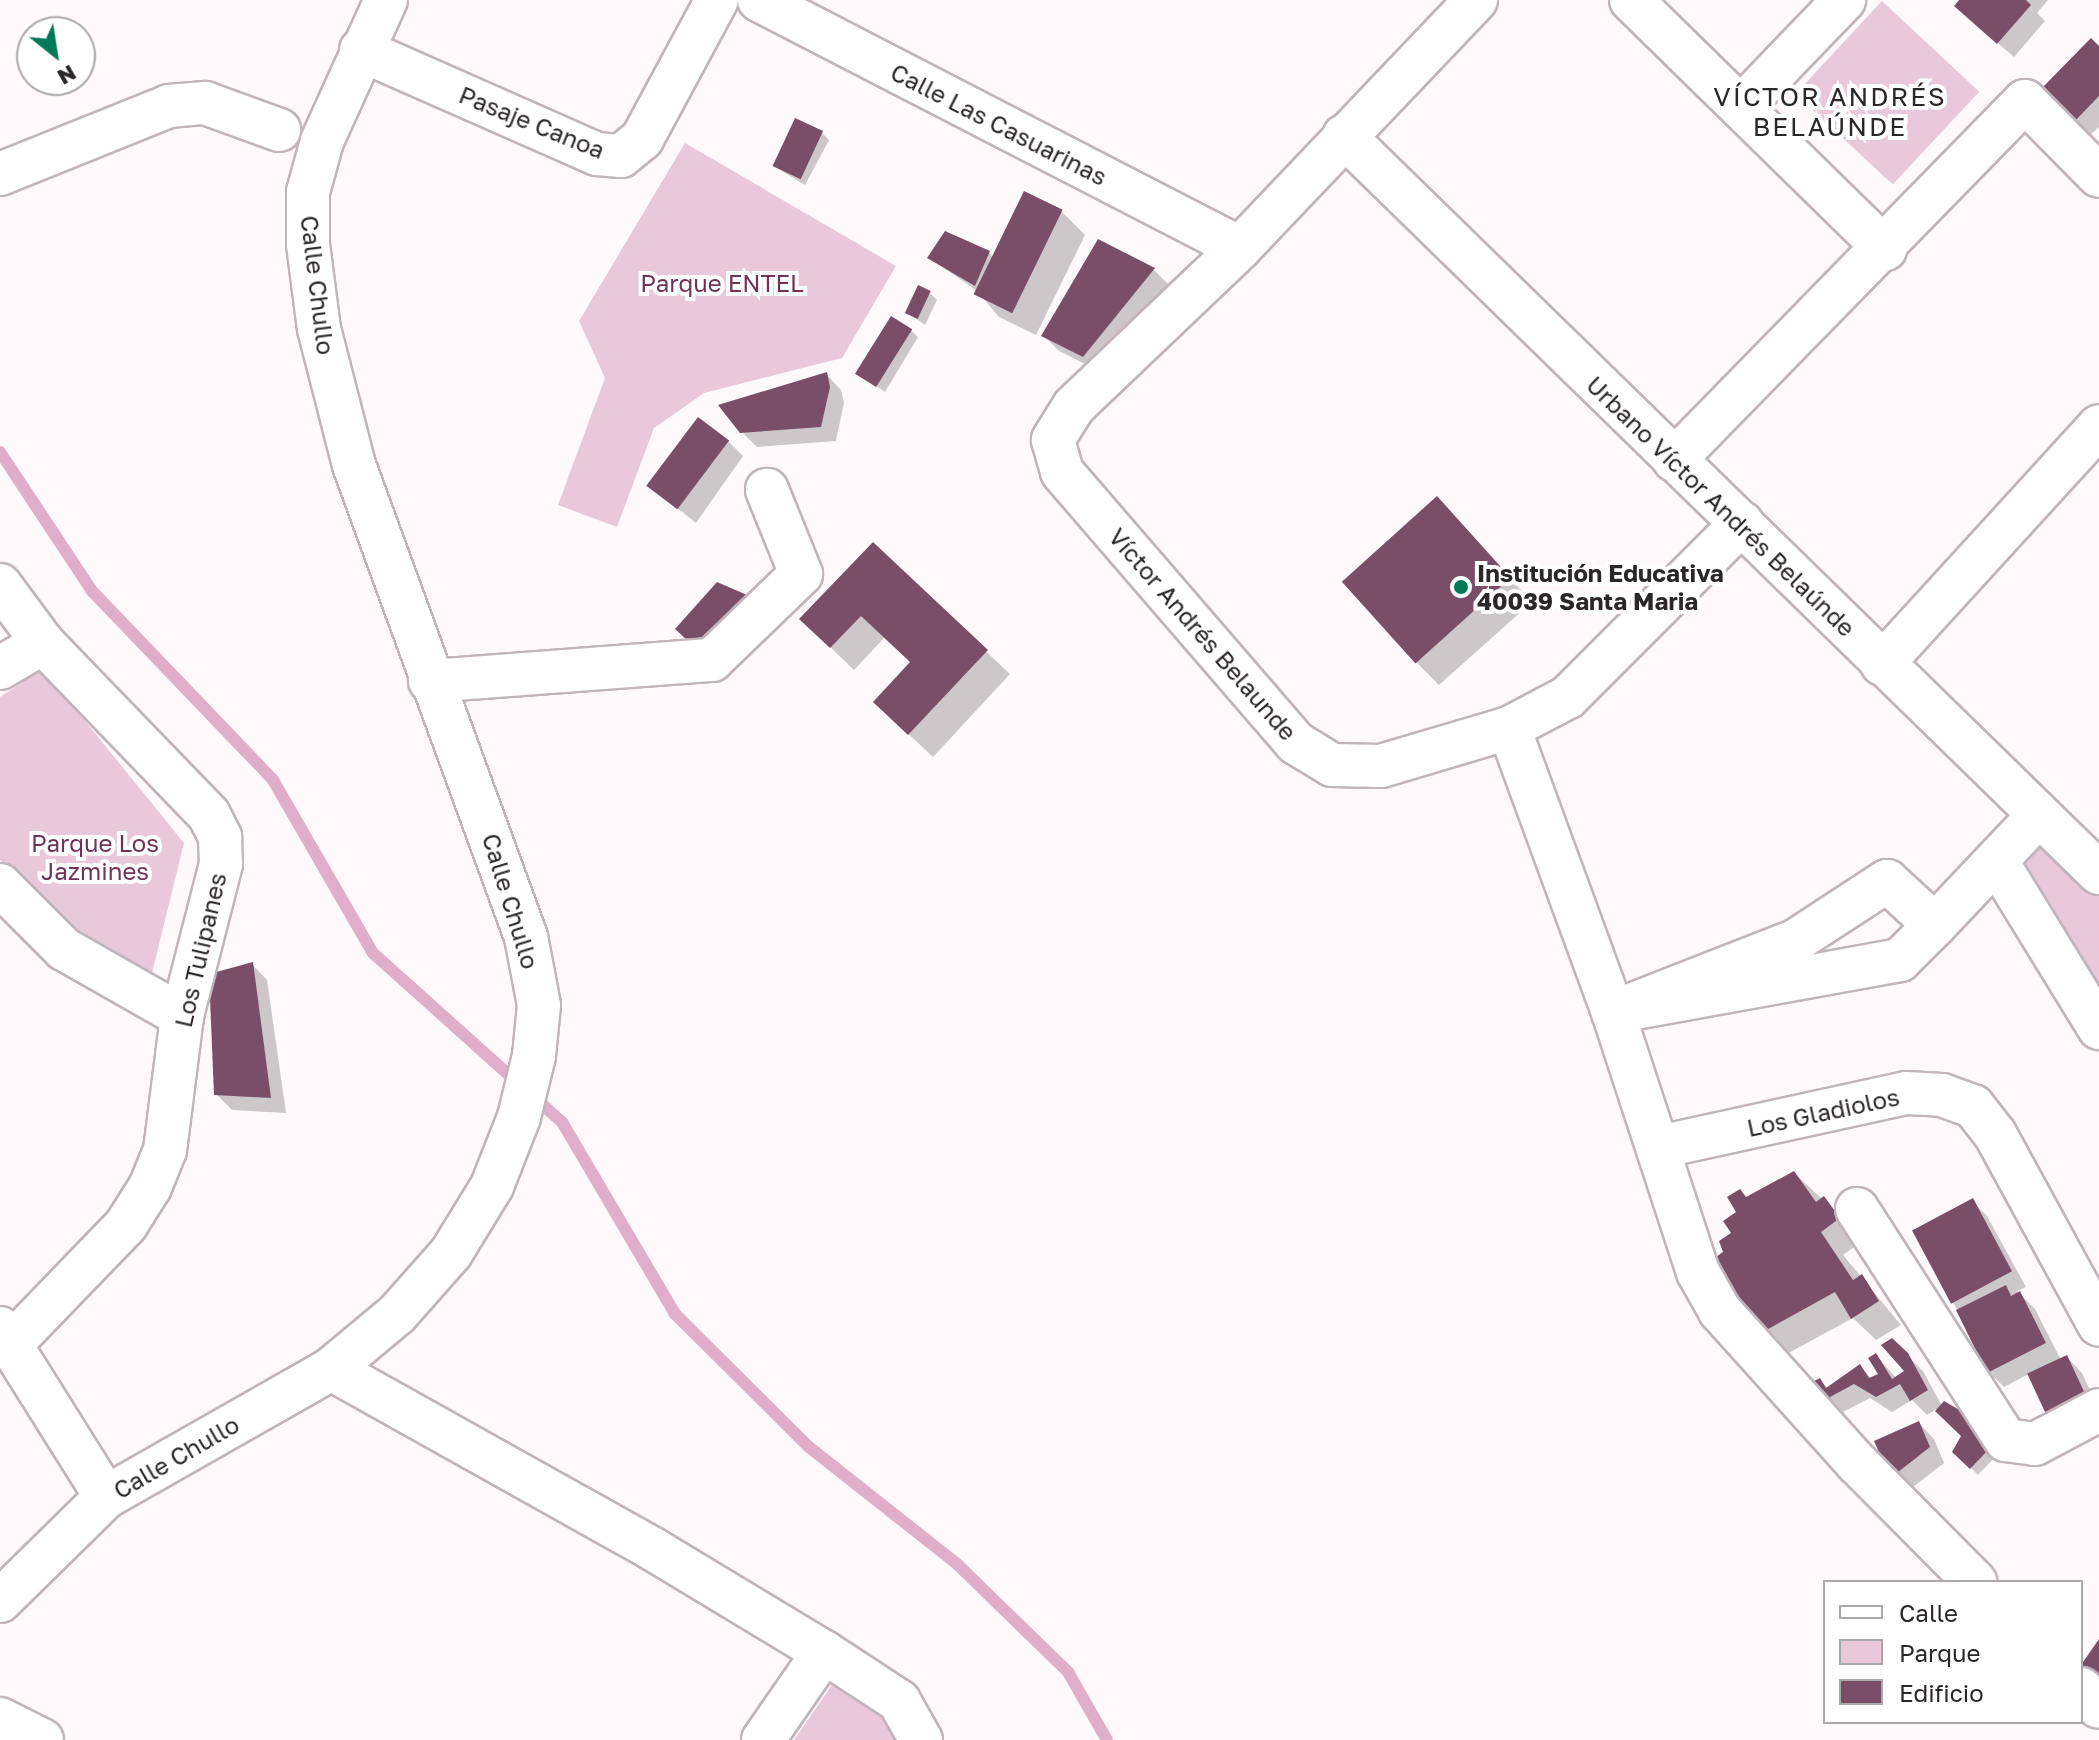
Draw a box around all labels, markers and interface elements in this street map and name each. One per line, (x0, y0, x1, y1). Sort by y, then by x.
north arrow (16, 16, 96, 96)
street label: Calle Las Casuarinas (886, 57, 1112, 191)
text: N (53, 60, 81, 91)
street label: Pasaje Canoa (455, 80, 609, 164)
district label: VÍCTOR ANDRÉS BELAÚNDE (1713, 81, 1947, 142)
street label: Calle Chullo (295, 214, 341, 356)
park label: Parque ENTEL (640, 269, 804, 297)
street label: Urbano Víctor Andrés Belaúnde (1581, 370, 1861, 642)
street label: Víctor Andrés Belaunde (1103, 522, 1303, 746)
place label: Institución Educativa 40039 Santa Maria (1477, 559, 1724, 615)
marker: Institución Educativa 40039 Santa Maria (1452, 578, 1470, 596)
park label: Parque Los Jazmines (31, 829, 159, 885)
street label: Calle Chullo (477, 830, 545, 972)
street label: Los Tulipanes (168, 870, 232, 1030)
street label: Los Gladiolos (1744, 1082, 1902, 1142)
street label: Calle Chullo (108, 1410, 244, 1504)
legend (1823, 1580, 2083, 1724)
text: Calle (1899, 1598, 1958, 1627)
text: Parque (1899, 1638, 1980, 1667)
text: Edificio (1899, 1678, 1984, 1707)

